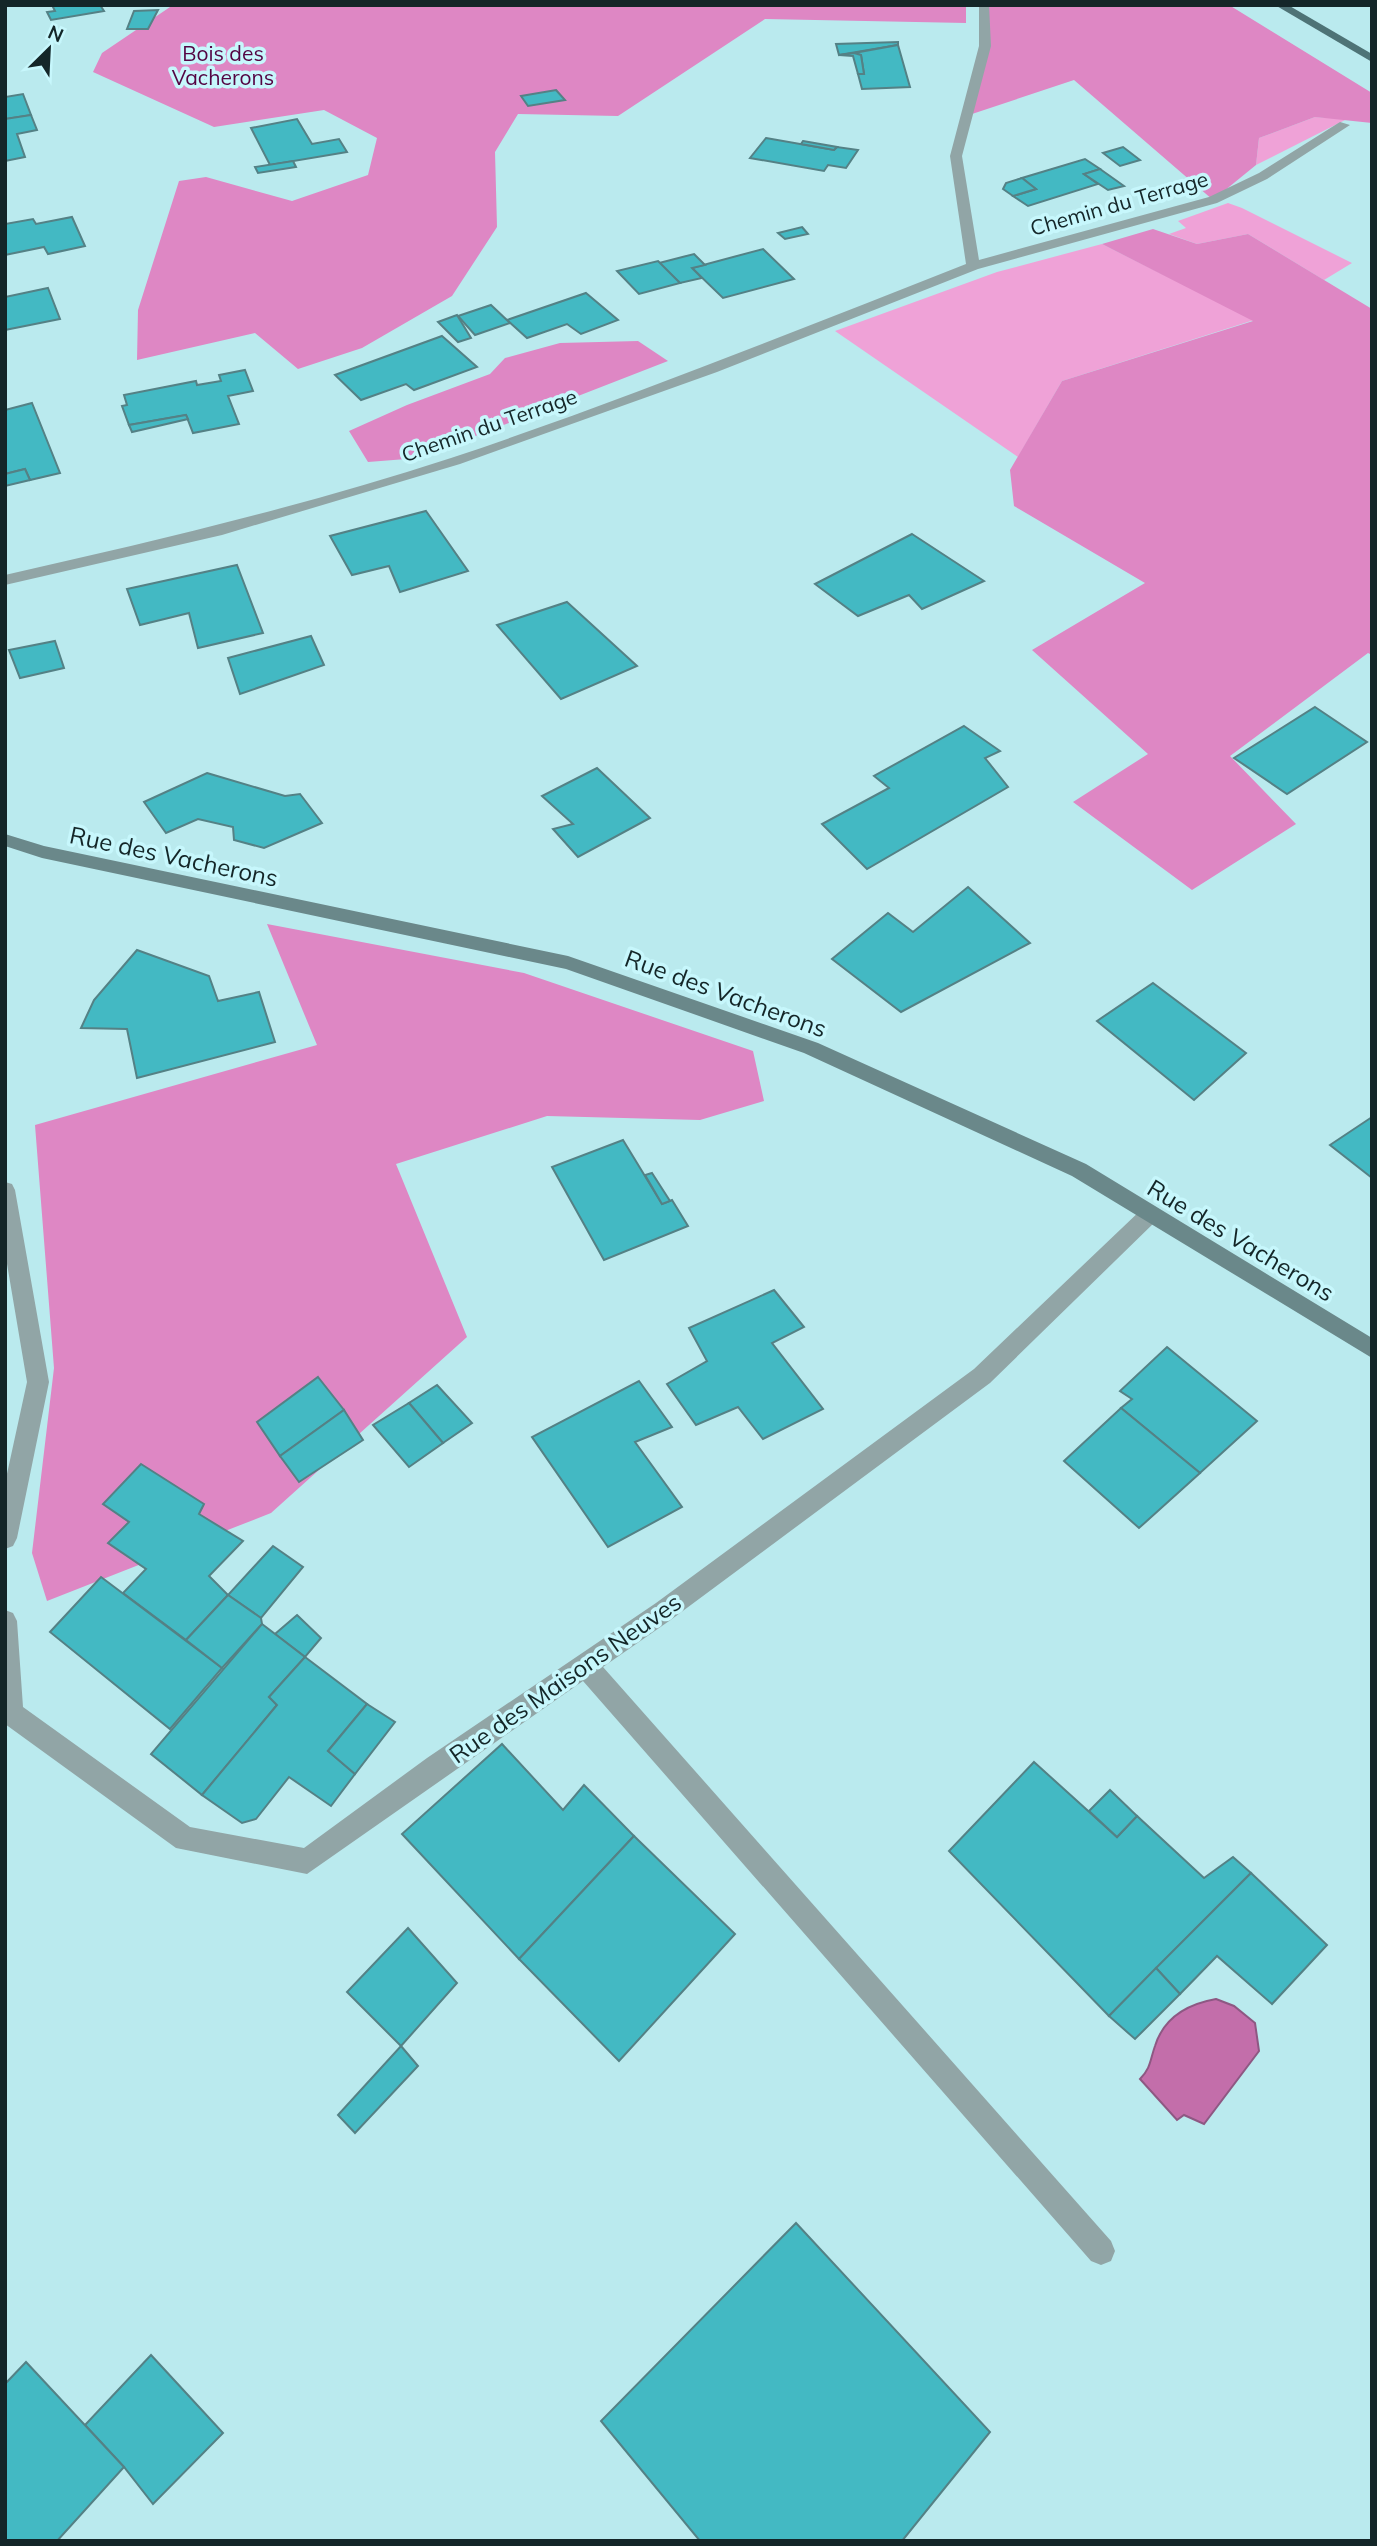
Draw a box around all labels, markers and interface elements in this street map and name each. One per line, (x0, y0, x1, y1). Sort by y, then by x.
north arrow (14, 14, 84, 84)
text: N (44, 20, 67, 47)
park label: Bois des Vacherons (172, 40, 274, 90)
street label: Chemin du Terrage (1027, 165, 1211, 241)
street label: Chemin du Terrage (398, 383, 580, 467)
street label: Rue des Vacherons (67, 819, 281, 893)
street label: Rue des Vacherons (621, 943, 831, 1043)
street label: Rue des Vacherons (1142, 1172, 1340, 1308)
street label: Rue des Maisons Neuves (443, 1586, 687, 1770)

